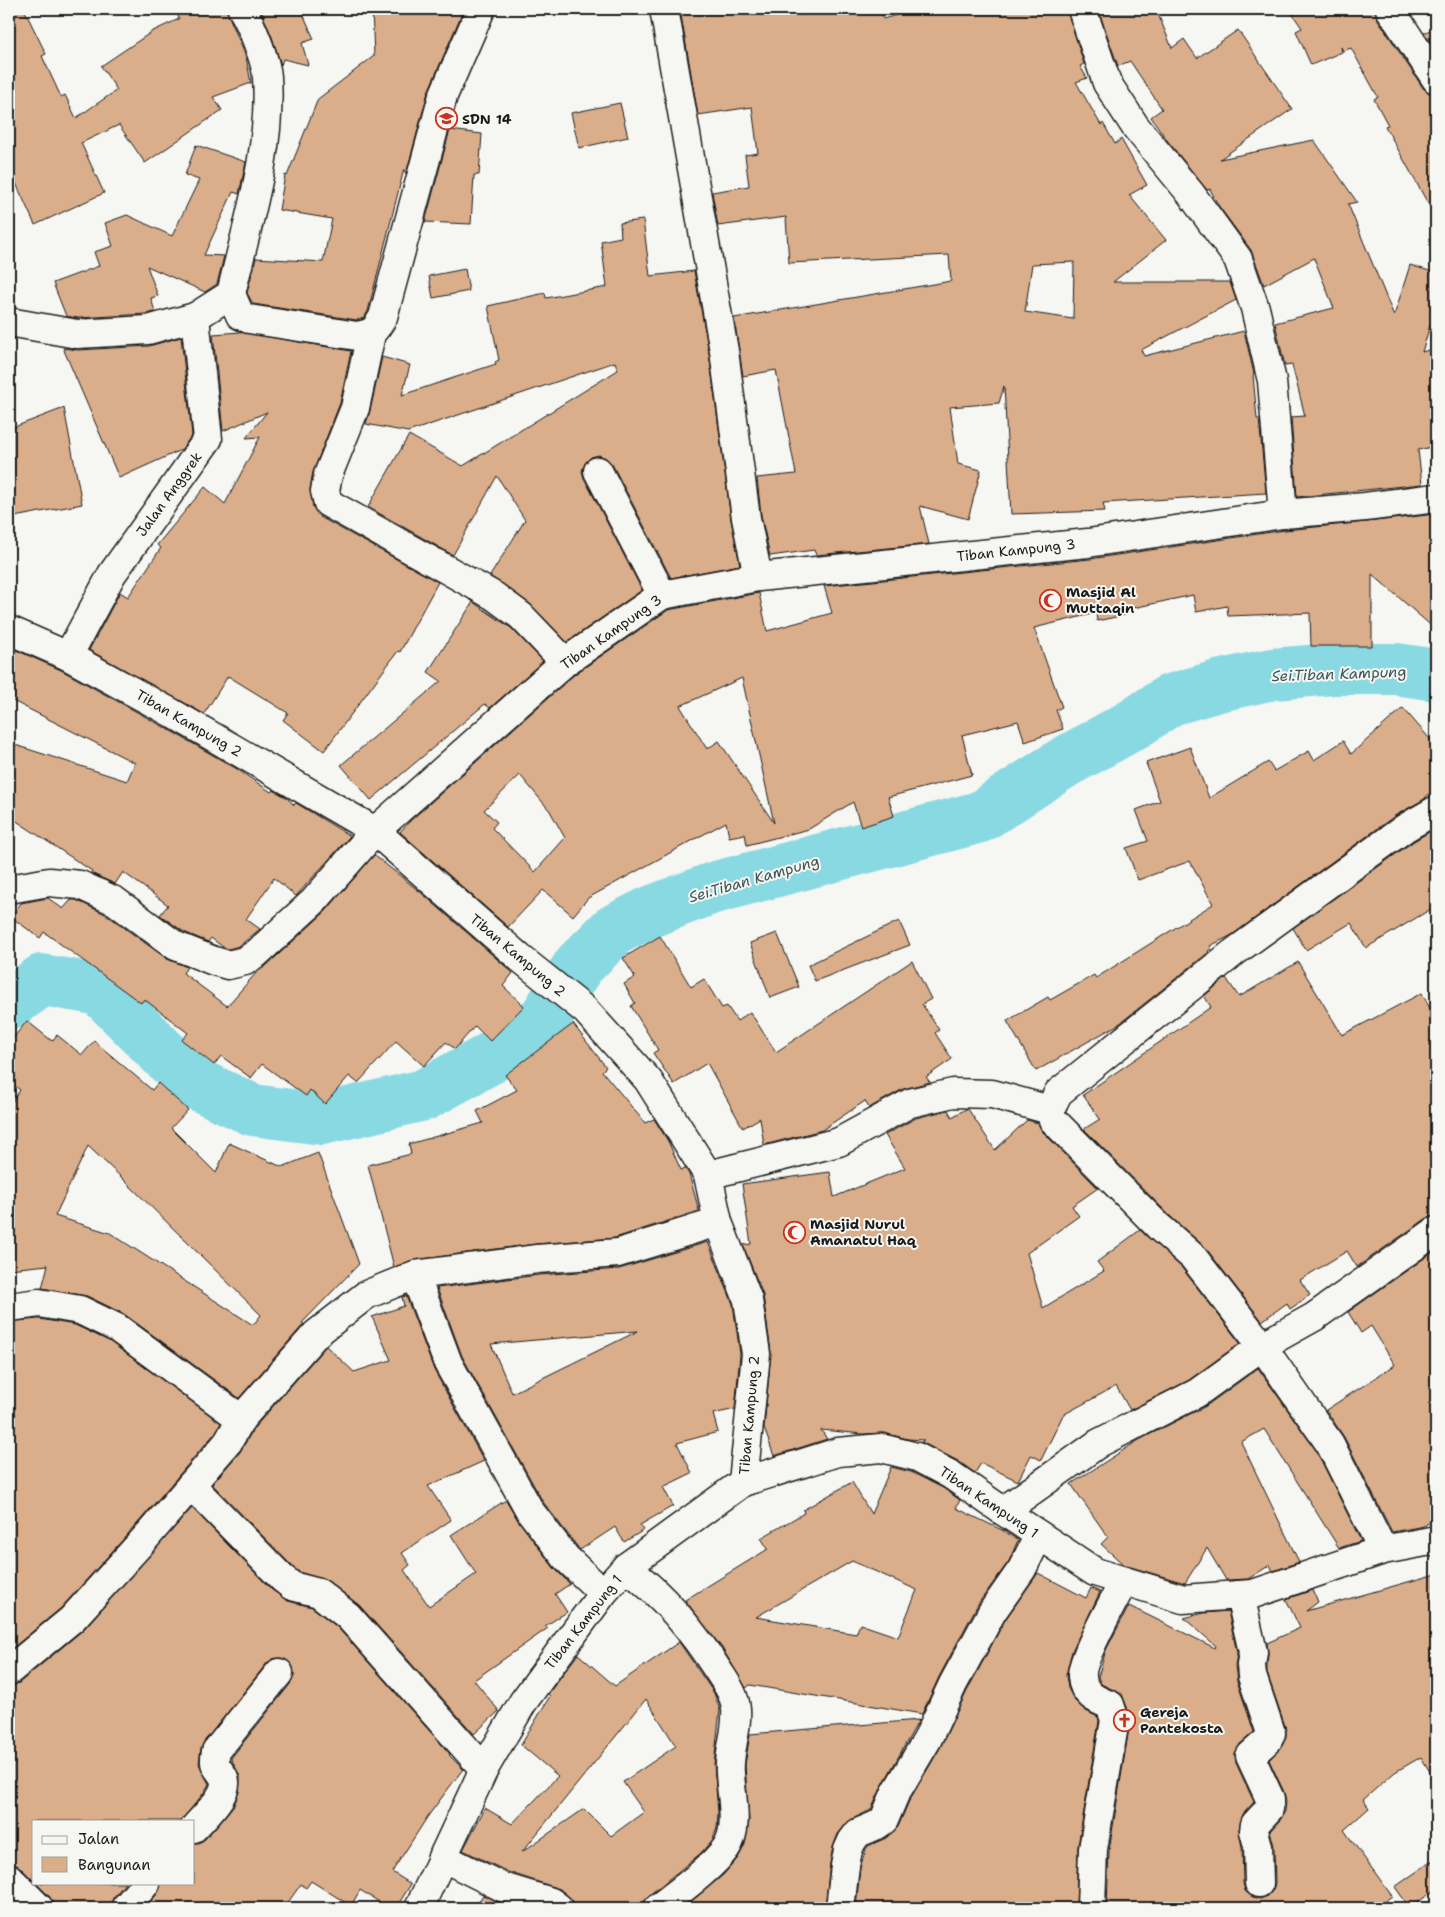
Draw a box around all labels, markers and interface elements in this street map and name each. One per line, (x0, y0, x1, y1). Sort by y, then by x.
school or university icon: SDN 14 (434, 107, 458, 131)
place label: SDN 14 (462, 110, 512, 128)
street label: Jalan Anggrek (132, 448, 206, 540)
street label: Tiban Kampung 3 (956, 535, 1076, 565)
place label: Masjid Al Muttaqin (1066, 583, 1136, 617)
mosque icon: Masjid Al Muttaqin (1038, 588, 1062, 612)
street label: Tiban Kampung 3 (557, 590, 665, 674)
water label: Sei.Tiban Kampung (1271, 662, 1407, 686)
street label: Tiban Kampung 2 (133, 685, 245, 761)
water label: Sei.Tiban Kampung (686, 851, 822, 907)
street label: Tiban Kampung 2 (466, 910, 570, 1000)
place label: Masjid Nurul Amanatul Haq (810, 1215, 917, 1249)
mosque icon: Masjid Nurul Amanatul Haq (782, 1220, 806, 1244)
street label: Tiban Kampung 2 (735, 1355, 763, 1475)
street label: Tiban Kampung 1 (936, 1462, 1042, 1542)
street label: Tiban Kampung 1 (540, 1571, 626, 1673)
place label: Gereja Pantekosta (1140, 1703, 1224, 1737)
church icon: Gereja Pantekosta (1112, 1708, 1136, 1732)
legend (32, 1820, 195, 1884)
text: Jalan (78, 1829, 119, 1849)
text: Bangunan (78, 1855, 150, 1875)

